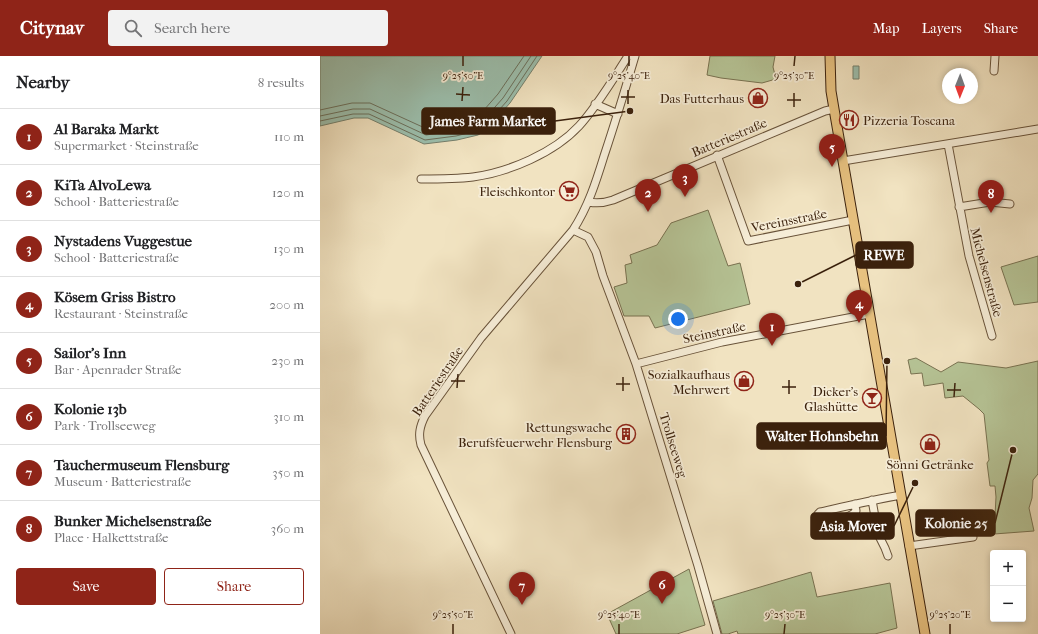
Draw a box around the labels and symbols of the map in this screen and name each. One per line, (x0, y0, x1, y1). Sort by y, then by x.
north arrow (942, 68, 978, 104)
text: 9°25'50"E (443, 70, 483, 82)
text: 9°25'40"E (608, 70, 650, 82)
text: 9°25'30"E (774, 70, 814, 82)
shop icon: Das Futterhaus (747, 87, 769, 109)
place label: Das Futterhaus (660, 91, 744, 106)
callout: James Farm Market (422, 108, 555, 134)
restaurant icon: Pizzeria Toscana (838, 109, 860, 131)
text: James Farm Market (428, 113, 547, 130)
place label: Pizzeria Toscana (863, 113, 956, 128)
street label: Batteriestraße (689, 115, 770, 160)
pin: 5 (819, 134, 845, 167)
pin: 3 (672, 164, 698, 197)
pin: 2 (635, 179, 661, 212)
supermarket icon: Fleischkontor (558, 180, 580, 202)
pin: 8 (978, 180, 1004, 213)
place label: Fleischkontor (479, 184, 555, 199)
street label: Vereinsstraße (749, 206, 829, 235)
street label: Michelsenstraße (967, 226, 1006, 319)
callout: REWE (856, 242, 913, 268)
text: REWE (864, 247, 905, 264)
pin: 4 (846, 290, 872, 323)
your location (668, 309, 688, 329)
pin: 1 (759, 313, 785, 346)
street label: Steinstraße (681, 318, 747, 346)
street label: Batteriestraße (409, 343, 466, 419)
place label: Sozialkaufhaus Mehrwert (648, 367, 730, 397)
shop icon: Sozialkaufhaus Mehrwert (733, 370, 755, 392)
place label: Dicker's Glashütte (804, 384, 859, 414)
bar icon: Dicker's Glashütte (861, 387, 883, 409)
street label: Trollseeweg (657, 411, 691, 481)
place label: Rettungswache Berufsfeuerwehr Flensburg (458, 420, 613, 450)
building icon: Rettungswache Berufsfeuerwehr Flensburg (615, 423, 637, 445)
callout: Walter Hohnsbehn (757, 423, 886, 449)
text: Walter Hohnsbehn (764, 428, 879, 445)
shop icon: Sönni Getränke (919, 433, 941, 455)
place label: Sönni Getränke (886, 457, 974, 472)
callout: Kolonie 25 (916, 510, 995, 536)
callout: Asia Mover (811, 513, 894, 539)
text: Kolonie 25 (924, 515, 988, 532)
text: Asia Mover (819, 518, 888, 535)
pin: 6 (649, 571, 675, 604)
pin: 7 (509, 572, 535, 605)
text: 9°25'50"E (433, 609, 473, 621)
text: 9°25'40"E (598, 609, 640, 621)
text: 9°25'30"E (765, 609, 805, 621)
text: 9°25'20"E (929, 609, 971, 621)

